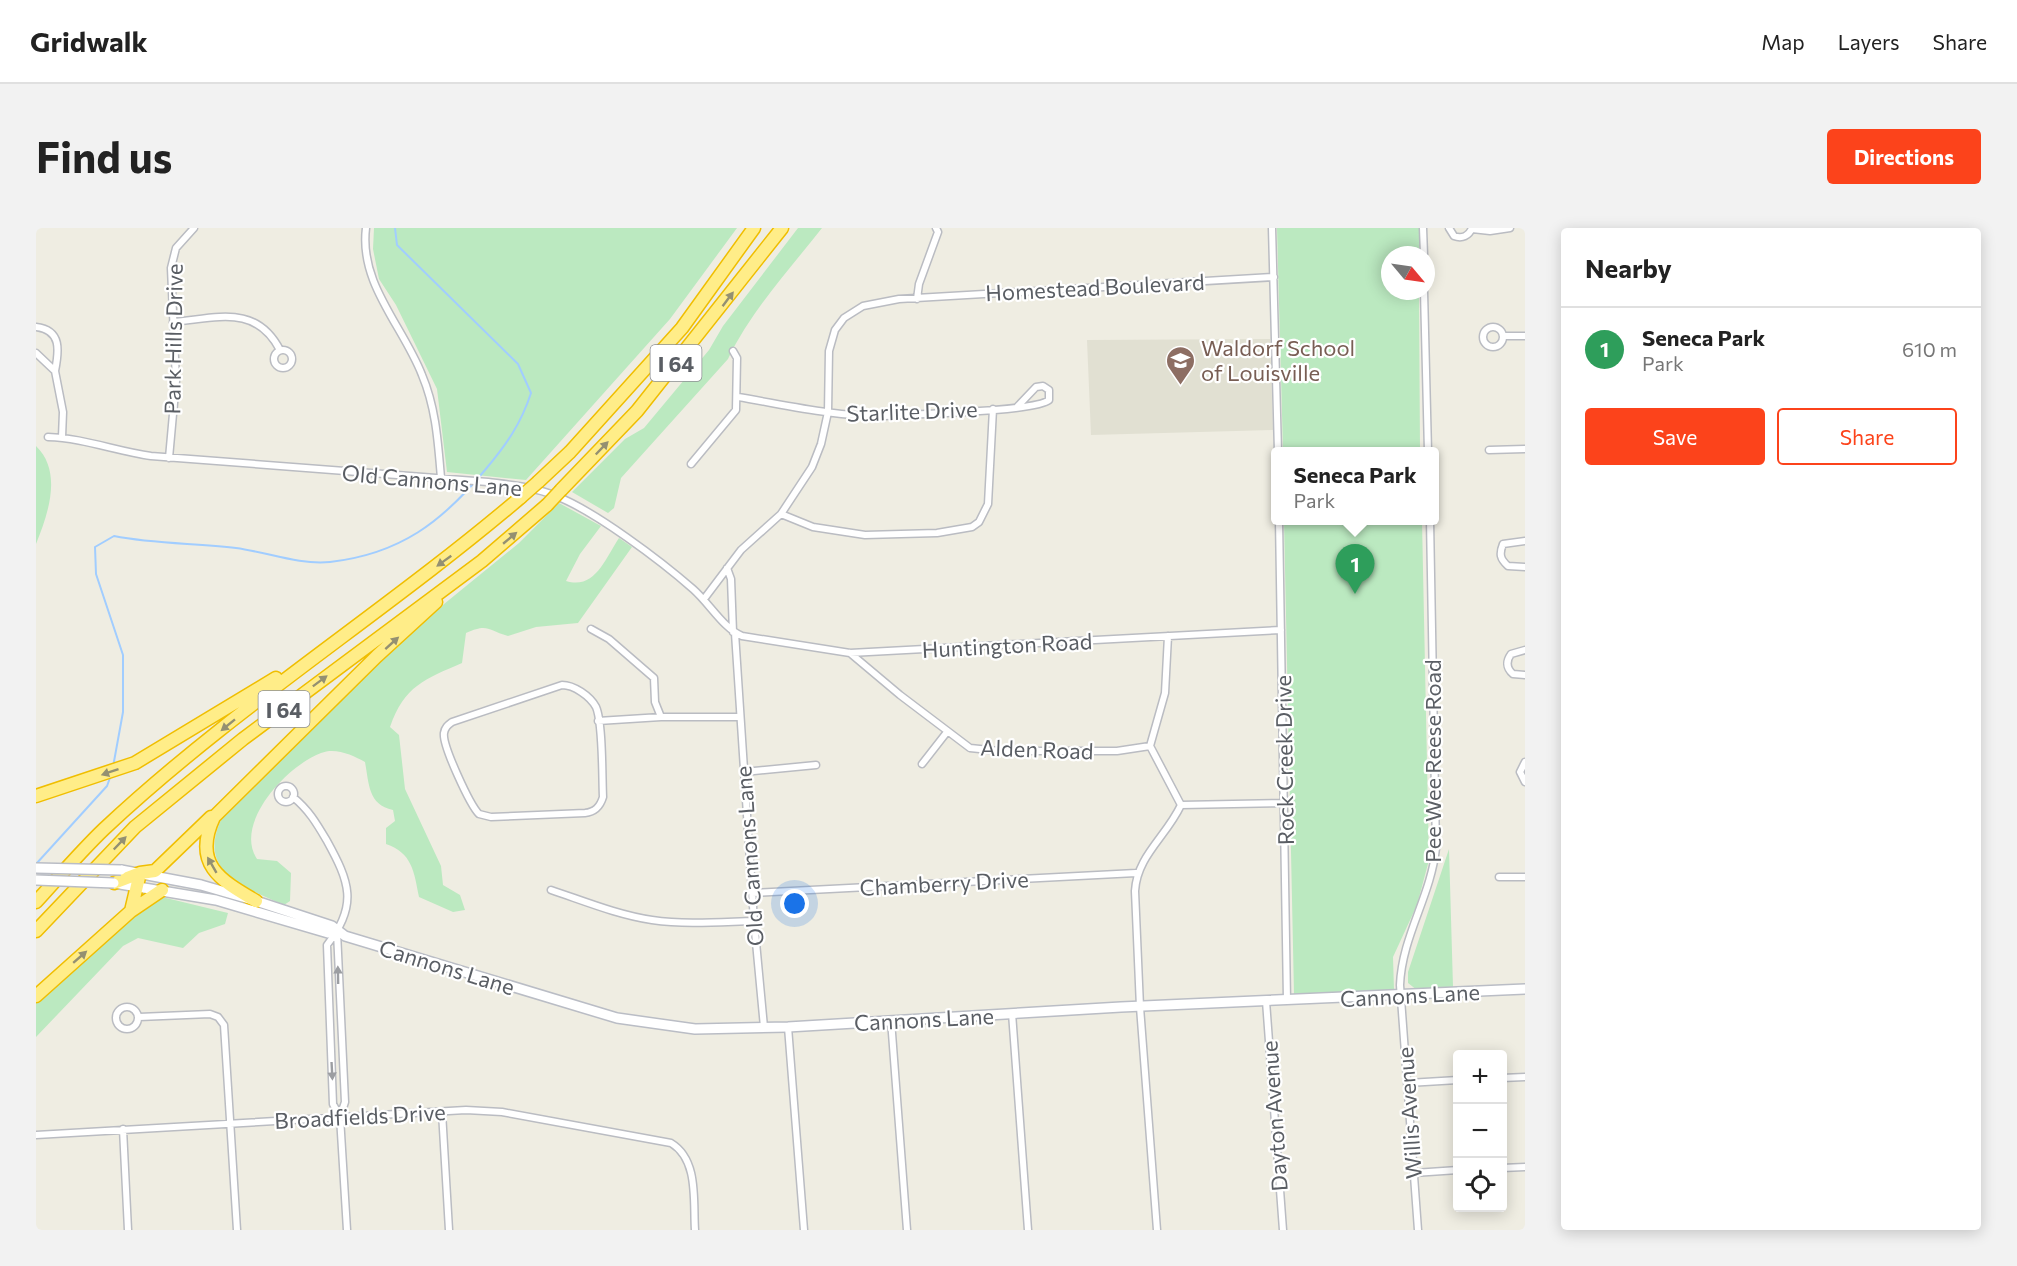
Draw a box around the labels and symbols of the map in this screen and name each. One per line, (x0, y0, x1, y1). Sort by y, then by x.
north arrow (1381, 246, 1435, 300)
street label: Park Hills Drive (158, 263, 188, 415)
street label: Homestead Boulevard (985, 268, 1205, 306)
one-way arrow (721, 292, 733, 307)
place label: Waldorf School of Louisville (1201, 334, 1355, 386)
school or university icon: Waldorf School of Louisville (1164, 344, 1196, 386)
road number: I 64 (650, 345, 702, 381)
street label: Starlite Drive (846, 395, 978, 427)
one-way arrow (594, 441, 608, 455)
street label: Old Cannons Lane (341, 459, 523, 501)
one-way arrow (502, 532, 518, 545)
pin: 1 (1336, 544, 1374, 594)
one-way arrow (436, 554, 451, 566)
street label: Huntington Road (921, 627, 1093, 663)
one-way arrow (384, 636, 399, 650)
street label: Pee Wee Reese Road (1419, 659, 1446, 863)
one-way arrow (313, 675, 328, 687)
street label: Rock Creek Drive (1269, 675, 1299, 845)
road number: I 64 (258, 691, 310, 727)
one-way arrow (220, 719, 236, 732)
street label: Alden Road (980, 734, 1094, 764)
street label: Old Cannons Lane (729, 765, 769, 947)
one-way arrow (101, 768, 119, 778)
one-way arrow (113, 836, 126, 851)
one-way arrow (207, 856, 217, 873)
street label: Chamberry Drive (859, 865, 1029, 901)
your location (780, 889, 809, 918)
street label: Cannons Lane (376, 934, 518, 1000)
one-way arrow (72, 951, 87, 964)
one-way arrow (333, 966, 343, 985)
street label: Cannons Lane (1339, 978, 1481, 1012)
street label: Cannons Lane (853, 1002, 995, 1036)
street label: Dayton Avenue (1255, 1040, 1293, 1192)
street label: Willis Avenue (1391, 1046, 1427, 1180)
one-way arrow (327, 1062, 337, 1081)
street label: Broadfields Drive (274, 1098, 446, 1134)

